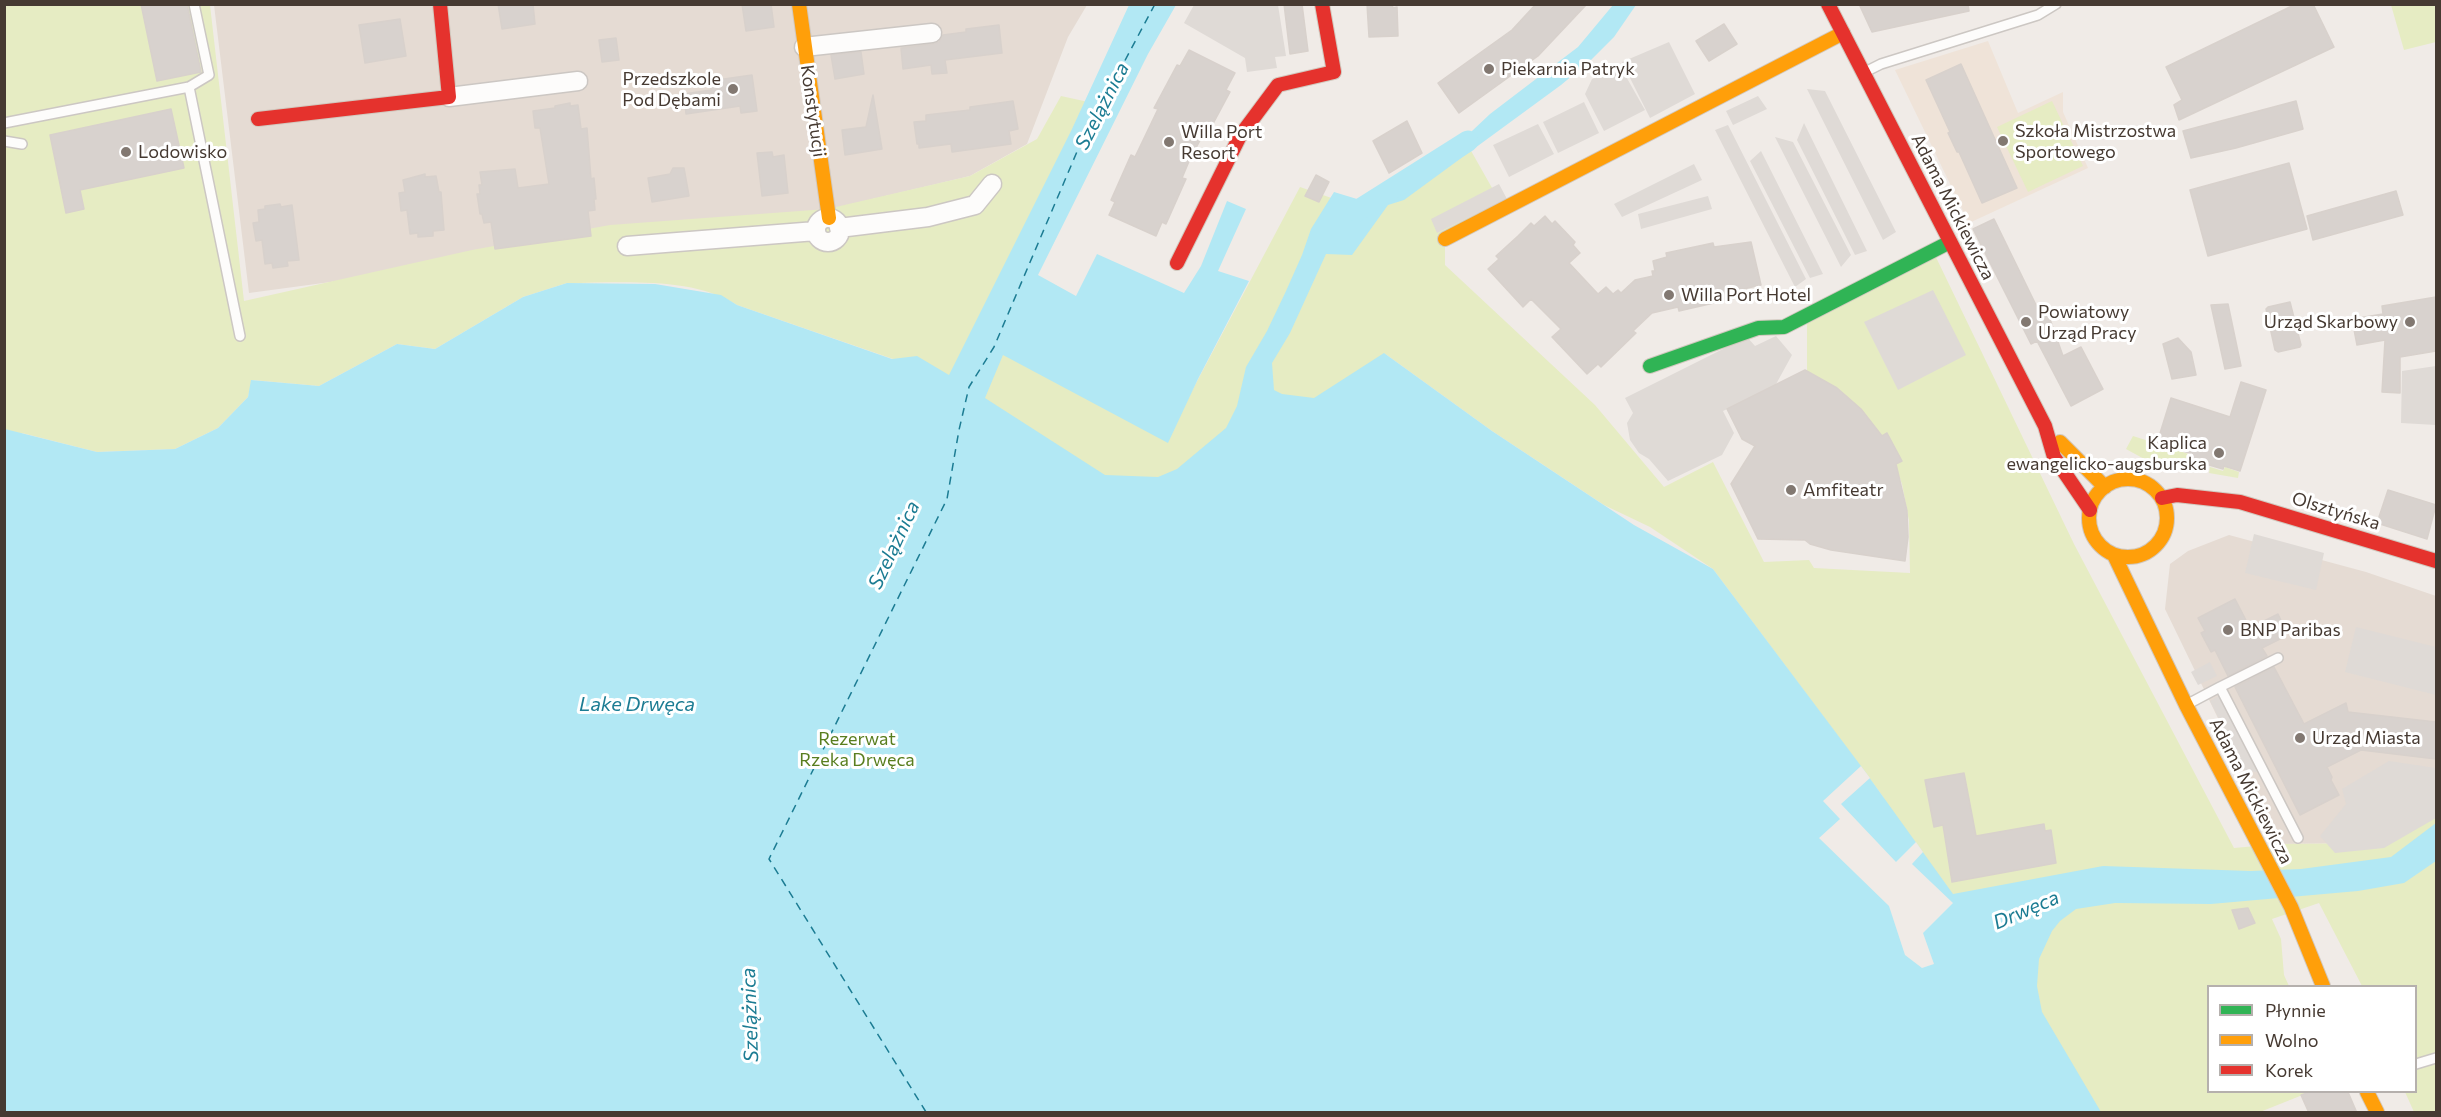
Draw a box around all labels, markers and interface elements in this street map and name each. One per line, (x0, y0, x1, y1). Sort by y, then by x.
water label: Szelążnica (1070, 58, 1134, 154)
place label: Piekarnia Patryk (1501, 58, 1635, 80)
marker: Piekarnia Patryk (1482, 62, 1496, 76)
street label: Konstytucji (796, 64, 830, 158)
place label: Przedszkole Pod Dębami (622, 68, 721, 110)
marker: Przedszkole Pod Dębami (726, 82, 740, 96)
place label: Szkoła Mistrzostwa Sportowego (2015, 120, 2176, 162)
place label: Willa Port Resort (1181, 121, 1262, 164)
street label: Adama Mickiewicza (1907, 130, 1999, 284)
marker: Szkoła Mistrzostwa Sportowego (1996, 134, 2010, 148)
marker: Willa Port Resort (1162, 135, 1176, 149)
place label: Lodowisko (138, 141, 227, 163)
marker: Lodowisko (119, 145, 133, 159)
place label: Willa Port Hotel (1681, 284, 1811, 306)
marker: Willa Port Hotel (1662, 288, 1676, 302)
place label: Powiatowy Urząd Pracy (2038, 301, 2136, 344)
place label: Urząd Skarbowy (2264, 311, 2398, 333)
marker: Powiatowy Urząd Pracy (2019, 315, 2033, 329)
marker: Urząd Skarbowy (2403, 315, 2417, 329)
place label: Kaplica ewangelicko-augsburska (2007, 432, 2207, 474)
marker: Kaplica ewangelicko-augsburska (2212, 446, 2226, 460)
place label: Amfiteatr (1803, 479, 1884, 501)
marker: Amfiteatr (1784, 483, 1798, 497)
street label: Olsztyńska (2289, 487, 2383, 535)
water label: Szelążnica (863, 497, 925, 593)
place label: BNP Paribas (2240, 619, 2341, 641)
marker: BNP Paribas (2221, 623, 2235, 637)
water label: Lake Drwęca (579, 692, 695, 716)
street label: Adama Mickiewicza (2205, 714, 2297, 868)
place label: Urząd Miasta (2312, 727, 2421, 749)
park label: Rezerwat Rzeka Drwęca (799, 728, 915, 771)
marker: Urząd Miasta (2293, 731, 2307, 745)
water label: Drwęca (1989, 885, 2063, 935)
water label: Szelążnica (736, 967, 764, 1063)
legend (2207, 985, 2417, 1093)
text: Płynnie (2265, 999, 2326, 1021)
text: Wolno (2265, 1029, 2319, 1051)
text: Korek (2265, 1059, 2313, 1081)

